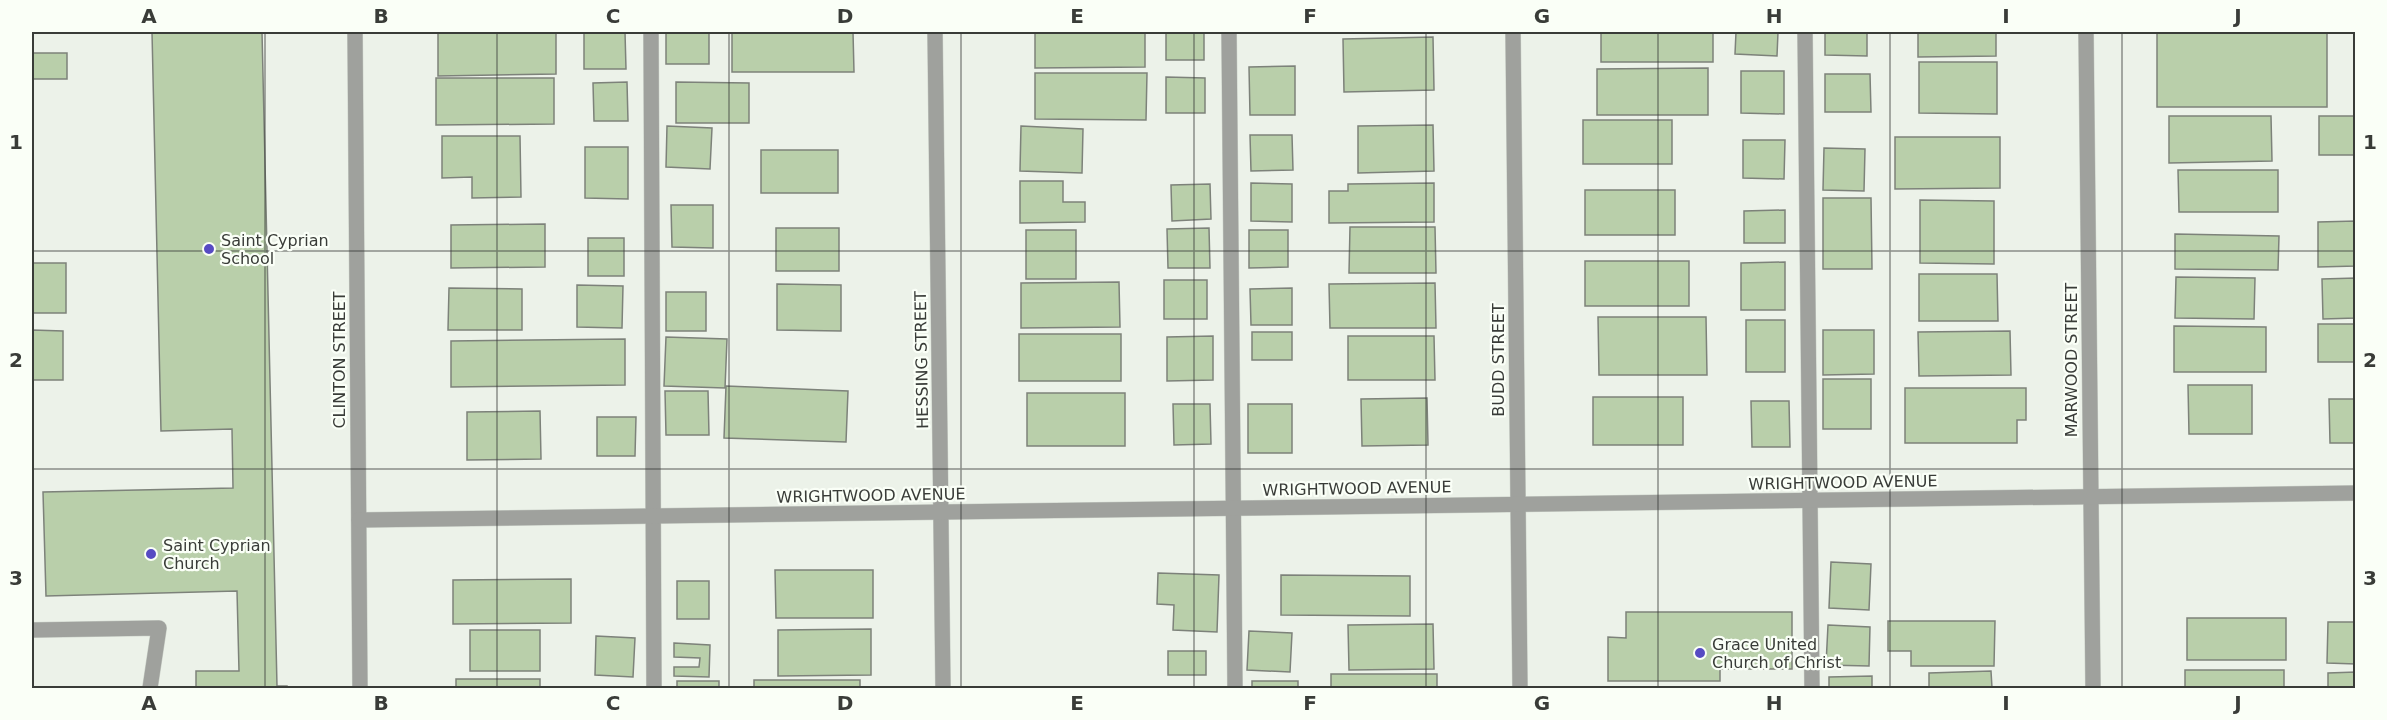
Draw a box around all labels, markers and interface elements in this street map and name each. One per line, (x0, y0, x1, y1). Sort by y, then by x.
text: A (141, 4, 157, 28)
text: B (373, 4, 389, 28)
text: C (606, 4, 620, 28)
text: D (837, 4, 853, 28)
text: E (1070, 4, 1084, 28)
text: F (1303, 4, 1317, 28)
text: G (1534, 4, 1550, 28)
text: H (1766, 4, 1782, 28)
text: I (2002, 4, 2010, 28)
text: J (2232, 4, 2242, 28)
text: 1 (9, 130, 23, 154)
text: 1 (2363, 130, 2377, 154)
place label: Saint Cyprian School (221, 231, 329, 268)
marker: Saint Cyprian School (202, 242, 216, 256)
street label: MARWOOD STREET (2062, 282, 2081, 437)
street label: CLINTON STREET (330, 291, 349, 429)
street label: HESSING STREET (911, 291, 932, 429)
street label: BUDD STREET (1489, 303, 1508, 417)
text: 2 (9, 348, 23, 372)
text: 2 (2363, 348, 2377, 372)
street label: WRIGHTWOOD AVENUE (1748, 471, 1938, 494)
street label: WRIGHTWOOD AVENUE (1262, 477, 1452, 500)
street label: WRIGHTWOOD AVENUE (776, 484, 966, 507)
place label: Saint Cyprian Church (163, 536, 271, 573)
marker: Saint Cyprian Church (144, 547, 158, 561)
text: 3 (9, 566, 23, 590)
text: 3 (2363, 566, 2377, 590)
place label: Grace United Church of Christ (1712, 635, 1841, 672)
marker: Grace United Church of Christ (1693, 646, 1707, 660)
text: A (141, 691, 157, 715)
text: B (373, 691, 389, 715)
text: C (606, 691, 620, 715)
text: D (837, 691, 853, 715)
text: E (1070, 691, 1084, 715)
text: F (1303, 691, 1317, 715)
text: G (1534, 691, 1550, 715)
text: H (1766, 691, 1782, 715)
text: I (2002, 691, 2010, 715)
text: J (2232, 691, 2242, 715)

